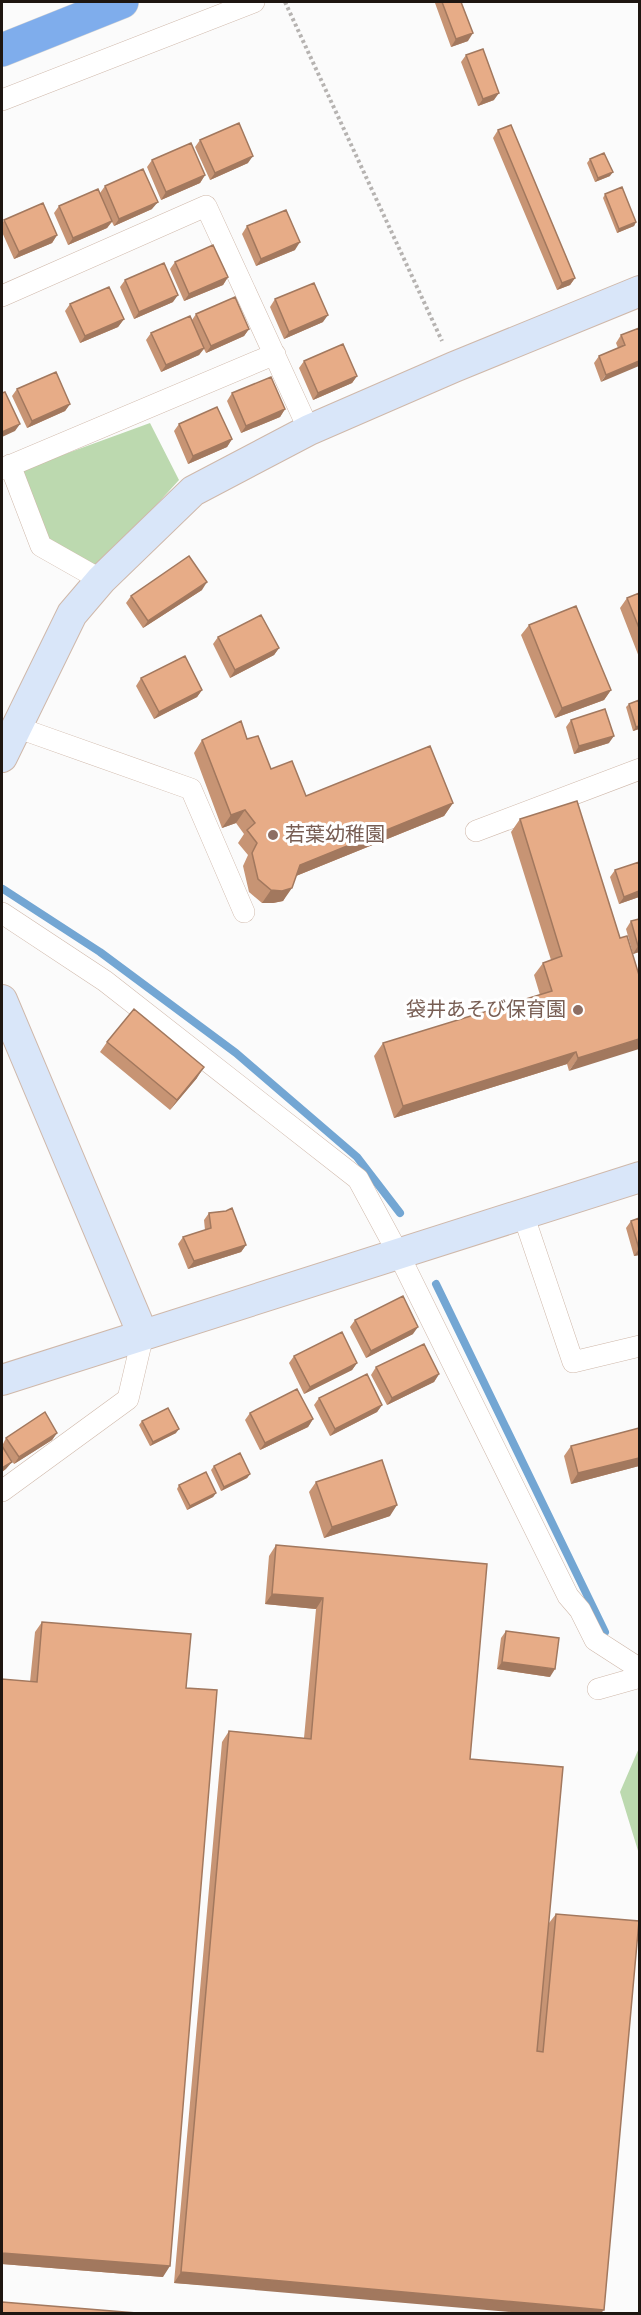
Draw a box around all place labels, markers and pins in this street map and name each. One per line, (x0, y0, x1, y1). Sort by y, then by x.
place label: 若葉幼稚園 (285, 820, 385, 850)
marker: 若葉幼稚園 (266, 828, 280, 842)
place label: 袋井あそび保育園 (406, 995, 566, 1025)
marker: 袋井あそび保育園 (571, 1003, 585, 1017)

